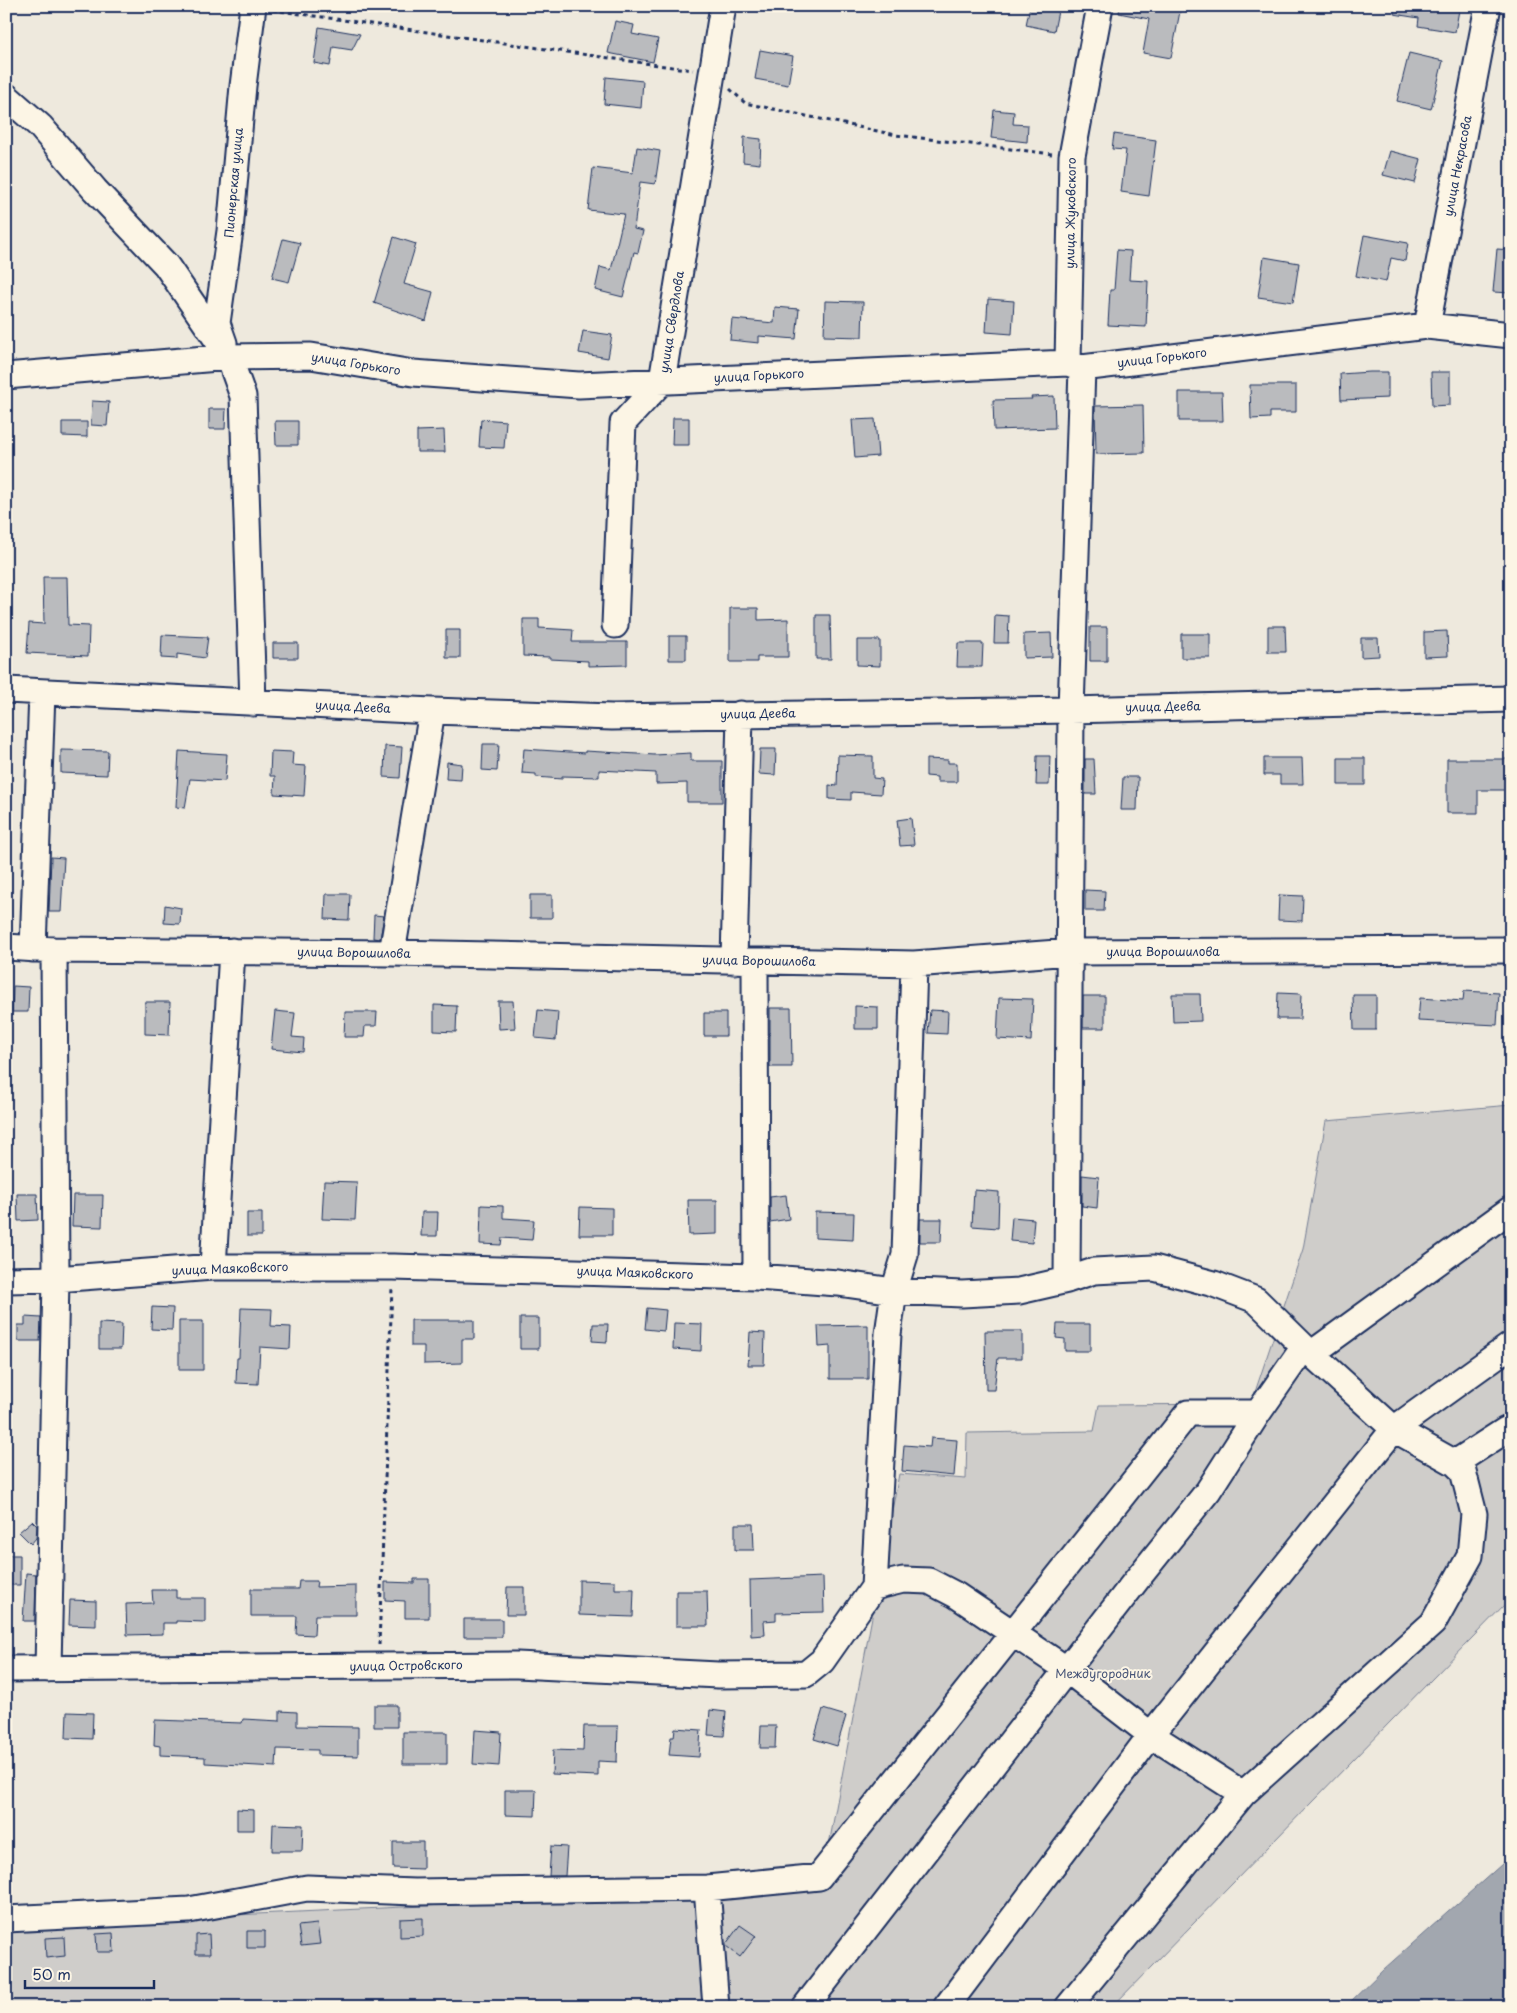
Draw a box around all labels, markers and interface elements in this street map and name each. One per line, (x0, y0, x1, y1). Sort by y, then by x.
street label: улица Некрасова (1438, 113, 1476, 218)
street label: Пионерская улица (219, 127, 247, 239)
street label: улица Жуковского (1060, 157, 1080, 269)
street label: улица Свердлова (654, 269, 688, 374)
street label: улица Горького (1116, 343, 1208, 371)
street label: улица Горького (310, 347, 402, 379)
street label: улица Горького (713, 364, 805, 386)
street label: улица Деева (315, 695, 392, 717)
street label: улица Деева (1125, 696, 1201, 716)
street label: улица Деева (720, 703, 796, 723)
street label: улица Ворошилова (297, 942, 412, 962)
street label: улица Ворошилова (1106, 942, 1220, 960)
street label: улица Ворошилова (702, 950, 817, 970)
street label: улица Маяковского (171, 1257, 289, 1279)
street label: улица Маяковского (576, 1261, 694, 1283)
street label: улица Островского (349, 1655, 463, 1675)
park label: Междугородник (1055, 1664, 1152, 1682)
scale bar (25, 1958, 154, 1990)
text: 50 m (32, 1962, 71, 1985)

